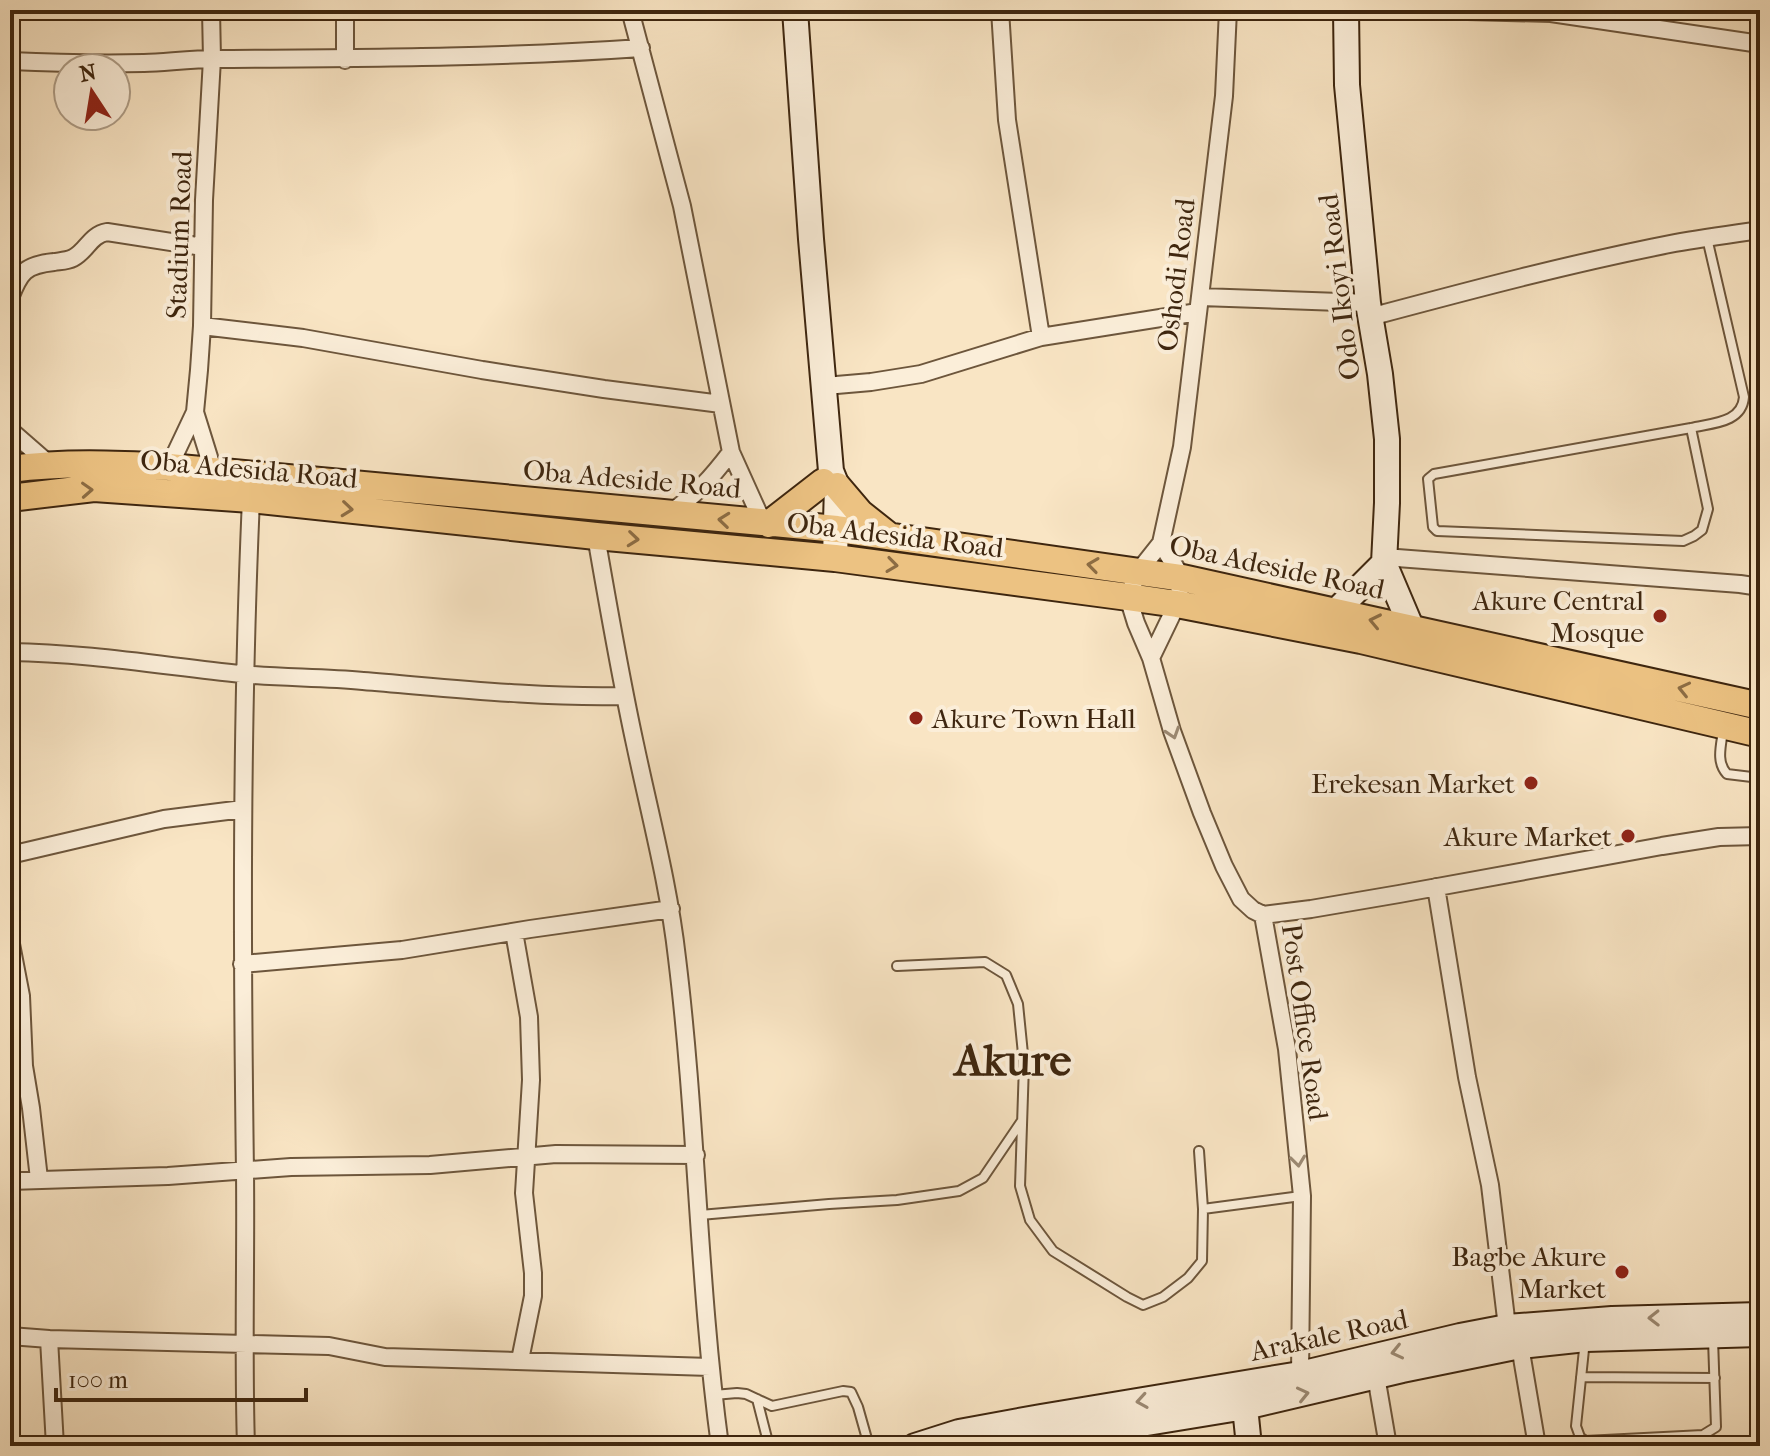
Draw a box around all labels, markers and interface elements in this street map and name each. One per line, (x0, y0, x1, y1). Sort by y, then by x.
north arrow (52, 52, 132, 132)
text: N (77, 59, 99, 88)
street label: Stadium Road (160, 150, 198, 320)
street label: Odo Ikoyi Road (1311, 191, 1367, 382)
street label: Oshodi Road (1150, 196, 1202, 353)
street label: Oba Adesida Road (139, 443, 360, 495)
street label: Oba Adeside Road (522, 453, 743, 505)
one-way arrow (82, 481, 94, 498)
one-way arrow (340, 501, 353, 518)
street label: Oba Adesida Road (785, 505, 1006, 565)
one-way arrow (717, 511, 730, 528)
street label: Oba Adeside Road (1167, 528, 1388, 606)
one-way arrow (627, 531, 640, 548)
one-way arrow (885, 556, 898, 573)
one-way arrow (1086, 557, 1100, 574)
place label: Akure Central Mosque (1472, 584, 1644, 649)
marker: Akure Central Mosque (1651, 607, 1669, 625)
one-way arrow (1369, 613, 1382, 630)
one-way arrow (1678, 681, 1691, 698)
place label: Akure Town Hall (931, 702, 1136, 735)
marker: Akure Town Hall (907, 709, 925, 727)
one-way arrow (1164, 725, 1180, 739)
place label: Erekesan Market (1311, 767, 1515, 800)
marker: Erekesan Market (1522, 774, 1540, 792)
place label: Akure Market (1443, 820, 1612, 853)
marker: Akure Market (1619, 827, 1637, 845)
street label: Post Office Road (1275, 922, 1335, 1123)
district label: Akure (952, 1035, 1071, 1086)
one-way arrow (1289, 1154, 1306, 1168)
place label: Bagbe Akure Market (1451, 1240, 1606, 1305)
marker: Bagbe Akure Market (1613, 1263, 1631, 1281)
street label: Arakale Road (1246, 1302, 1411, 1368)
one-way arrow (1647, 1309, 1660, 1326)
one-way arrow (1391, 1342, 1405, 1359)
scale bar (56, 1352, 306, 1402)
text: 100 m (68, 1366, 128, 1394)
one-way arrow (1296, 1386, 1309, 1403)
one-way arrow (1135, 1392, 1149, 1409)

